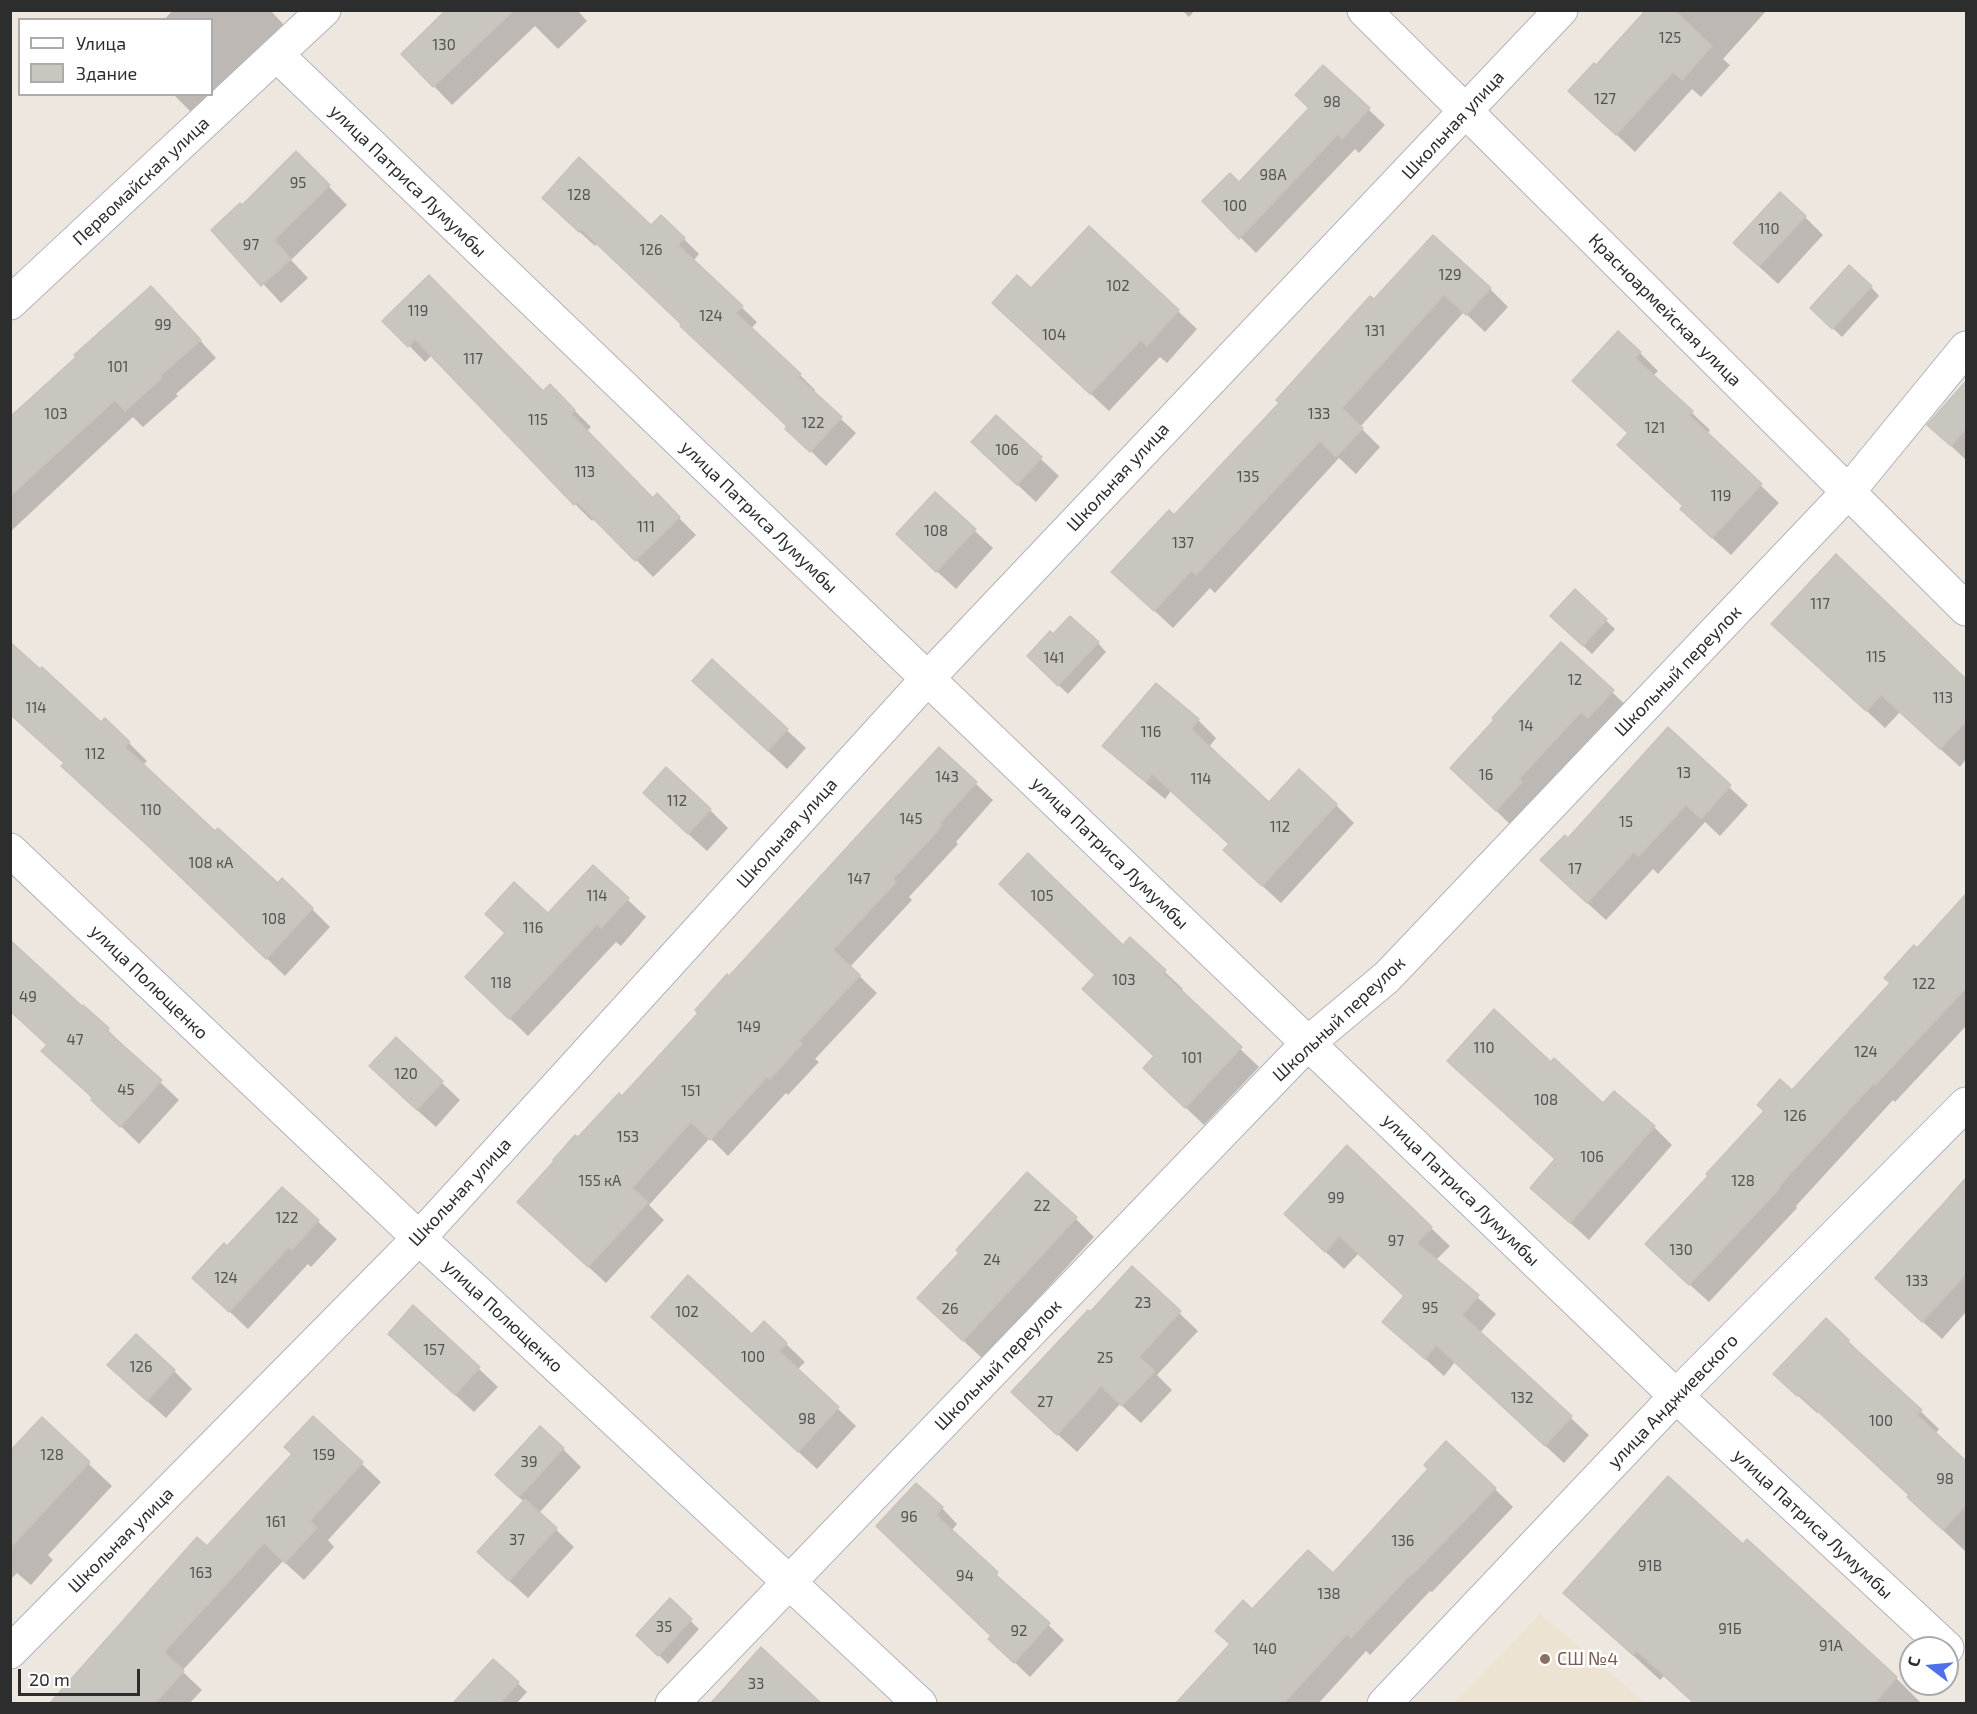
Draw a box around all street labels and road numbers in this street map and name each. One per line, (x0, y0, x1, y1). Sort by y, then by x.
street label: Школьная улица (1397, 66, 1509, 184)
street label: улица Патриса Лумумбы (325, 100, 491, 262)
street label: Первомайская улица (68, 112, 214, 250)
street label: Красноармейская улица (1584, 229, 1746, 391)
street label: Школьная улица (1062, 418, 1174, 536)
street label: улица Патриса Лумумбы (676, 436, 842, 598)
street label: Школьный переулок (1610, 601, 1746, 741)
street label: улица Патриса Лумумбы (1027, 772, 1193, 934)
street label: Школьная улица (732, 774, 842, 892)
street label: улица Полющенко (85, 920, 213, 1044)
street label: Школьный переулок (1268, 952, 1410, 1086)
street label: улица Патриса Лумумбы (1378, 1109, 1544, 1271)
street label: Школьная улица (404, 1133, 516, 1251)
street label: улица Полющенко (439, 1255, 567, 1377)
street label: Школьный переулок (930, 1295, 1066, 1435)
street label: улица Анджиевского (1603, 1329, 1743, 1473)
street label: улица Патриса Лумумбы (1729, 1444, 1897, 1604)
street label: Школьная улица (64, 1483, 178, 1597)

